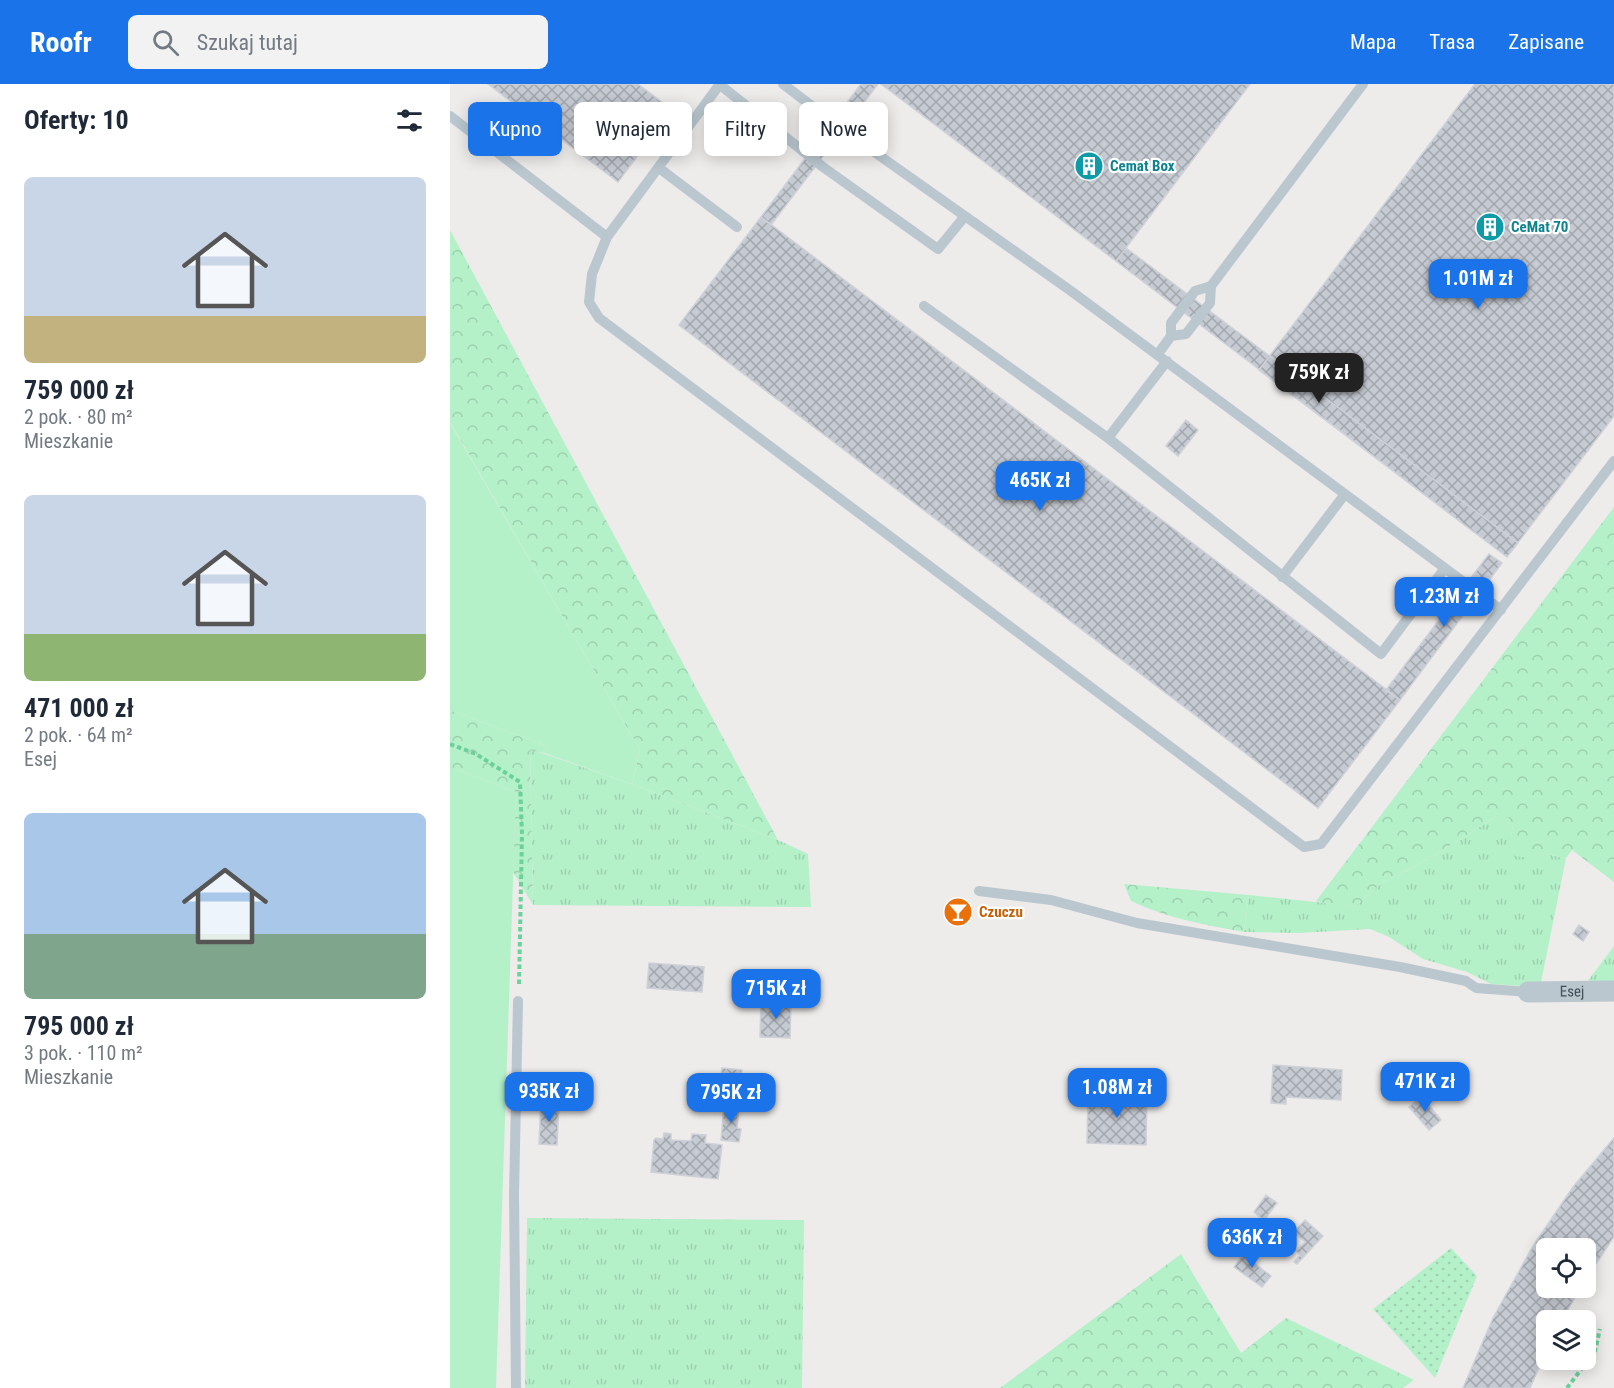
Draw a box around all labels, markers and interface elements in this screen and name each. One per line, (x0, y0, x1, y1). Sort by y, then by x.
search box (128, 15, 548, 69)
text: Roofr (30, 26, 92, 59)
icon: search (149, 26, 182, 59)
text: Szukaj tutaj (197, 30, 298, 55)
text: Mapa (1350, 30, 1396, 54)
text: Trasa (1429, 30, 1475, 54)
text: Zapisane (1508, 30, 1584, 54)
chip: Kupno (468, 102, 562, 156)
chip: Wynajem (574, 102, 692, 156)
chip: Filtry (704, 102, 787, 156)
chip: Nowe (799, 102, 888, 156)
icon: filters (393, 104, 426, 137)
text: Oferty: 10 (24, 105, 129, 135)
building icon: Cemat Box (1073, 150, 1105, 182)
place label: Cemat Box (1110, 157, 1175, 175)
building icon: CeMat 70 (1474, 211, 1506, 243)
icon: home (171, 216, 279, 324)
place label: CeMat 70 (1511, 218, 1568, 236)
pin: 1.01M zł (1416, 259, 1540, 310)
text: 1.01M zł (1443, 266, 1513, 290)
pin: 759K zł (1264, 353, 1374, 404)
text: 759K zł (1289, 360, 1349, 384)
text: 759 000 zł (24, 375, 134, 405)
text: 2 pok. · 80 m² (24, 405, 133, 429)
text: Mieszkanie (24, 429, 113, 453)
pin: 465K zł (985, 461, 1095, 512)
text: 465K zł (1010, 468, 1070, 492)
icon: home (171, 534, 279, 642)
pin: 1.23M zł (1382, 577, 1506, 628)
text: 1.23M zł (1409, 584, 1479, 608)
text: 471 000 zł (24, 693, 134, 723)
text: 2 pok. · 64 m² (24, 723, 133, 747)
text: Esej (24, 747, 57, 771)
icon: home (171, 852, 279, 960)
bar icon: Czuczu (942, 896, 974, 928)
place label: Czuczu (979, 903, 1023, 921)
pin: 715K zł (721, 969, 831, 1020)
text: 715K zł (746, 976, 806, 1000)
street label: Esej (1560, 982, 1584, 1001)
text: 795 000 zł (24, 1011, 134, 1041)
text: 3 pok. · 110 m² (24, 1041, 143, 1065)
pin: 471K zł (1370, 1062, 1480, 1113)
text: Mieszkanie (24, 1065, 113, 1089)
pin: 1.08M zł (1055, 1068, 1179, 1119)
text: 471K zł (1395, 1069, 1455, 1093)
pin: 935K zł (494, 1072, 604, 1123)
pin: 795K zł (676, 1073, 786, 1124)
text: 1.08M zł (1082, 1075, 1152, 1099)
text: 935K zł (519, 1079, 579, 1103)
text: 795K zł (701, 1080, 761, 1104)
pin: 636K zł (1197, 1218, 1307, 1269)
text: 636K zł (1222, 1225, 1282, 1249)
map controls (1536, 1238, 1596, 1370)
button: locate (1536, 1238, 1596, 1298)
button: layers (1536, 1310, 1596, 1370)

